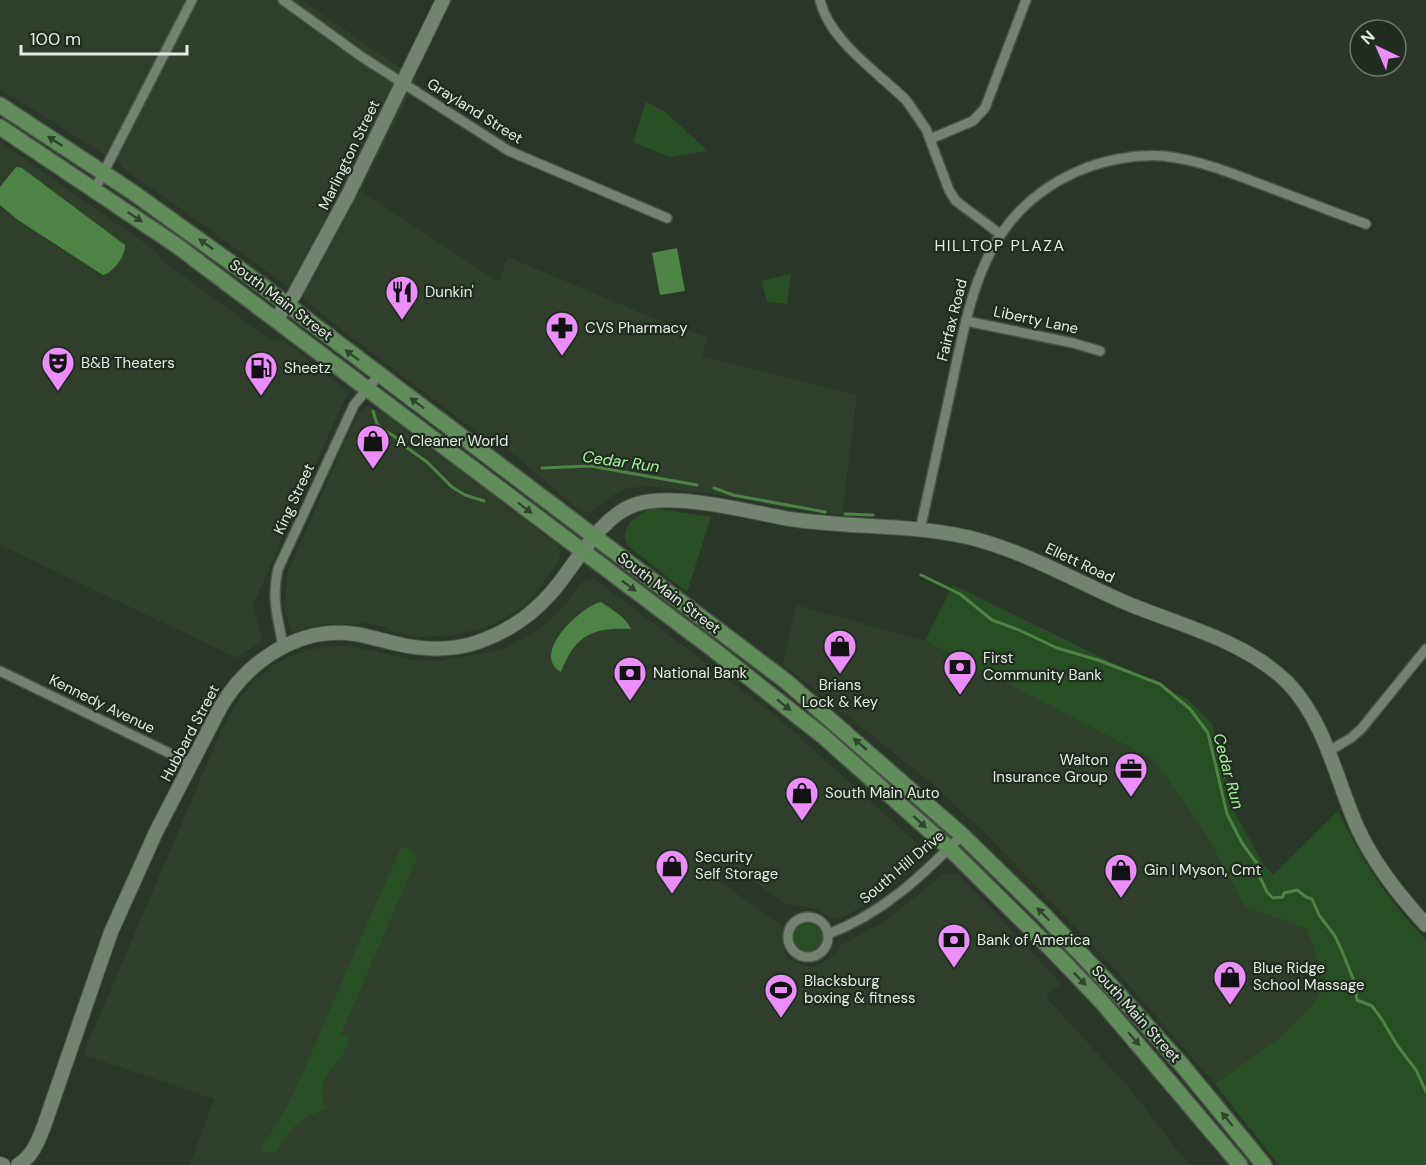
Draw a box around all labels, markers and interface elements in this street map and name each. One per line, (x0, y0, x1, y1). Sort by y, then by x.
scale bar (21, 18, 188, 56)
north arrow (1348, 18, 1408, 78)
text: N (1356, 26, 1379, 49)
text: 100 m (30, 27, 81, 51)
street label: Grayland Street (423, 74, 527, 148)
street label: Marlington Street (314, 97, 384, 213)
one-way arrow (47, 135, 63, 147)
one-way arrow (127, 211, 143, 223)
district label: HILLTOP PLAZA (934, 235, 1066, 256)
one-way arrow (199, 239, 214, 251)
street label: South Main Street (225, 255, 337, 345)
restaurant icon: Dunkin' (384, 274, 420, 321)
street label: Fairfax Road (932, 277, 972, 363)
place label: Dunkin' (425, 282, 474, 302)
street label: Liberty Lane (992, 301, 1080, 339)
pharmacy icon: CVS Pharmacy (544, 310, 580, 357)
place label: CVS Pharmacy (585, 318, 688, 338)
theatre icon: B&B Theaters (40, 345, 76, 392)
one-way arrow (345, 349, 360, 361)
fuel station icon: Sheetz (243, 350, 279, 397)
place label: B&B Theaters (81, 353, 175, 373)
place label: Sheetz (284, 358, 331, 378)
one-way arrow (409, 398, 424, 410)
shop icon: A Cleaner World (355, 423, 391, 470)
place label: A Cleaner World (396, 431, 508, 451)
water label: Cedar Run (581, 446, 661, 477)
street label: King Street (269, 460, 319, 538)
one-way arrow (517, 501, 532, 513)
street label: Ellett Road (1042, 538, 1118, 588)
street label: South Main Street (613, 548, 725, 638)
one-way arrow (622, 580, 637, 592)
shop icon: Brians Lock & Key (822, 628, 858, 675)
place label: First Community Bank (983, 648, 1102, 685)
bank icon: First Community Bank (942, 649, 978, 696)
bank icon: National Bank (612, 655, 648, 702)
place label: National Bank (653, 663, 748, 683)
street label: Kennedy Avenue (46, 670, 158, 738)
place label: Brians Lock & Key (802, 675, 879, 712)
street label: Hubbard Street (156, 681, 224, 785)
one-way arrow (776, 698, 792, 711)
water label: Cedar Run (1208, 731, 1249, 811)
one-way arrow (853, 738, 868, 751)
place label: Walton Insurance Group (993, 750, 1108, 787)
office icon: Walton Insurance Group (1113, 751, 1149, 798)
shop icon: South Main Auto (784, 775, 820, 822)
place label: South Main Auto (825, 783, 940, 803)
one-way arrow (913, 815, 928, 829)
street label: South Hill Drive (855, 826, 949, 908)
place label: Security Self Storage (695, 847, 778, 884)
shop icon: Security Self Storage (654, 848, 690, 895)
shop icon: Gin I Myson, Cmt (1103, 852, 1139, 899)
place label: Gin I Myson, Cmt (1144, 860, 1261, 880)
one-way arrow (1036, 907, 1050, 921)
bank icon: Bank of America (936, 922, 972, 969)
place label: Bank of America (977, 930, 1090, 950)
place label: Blue Ridge School Massage (1253, 958, 1365, 995)
shop icon: Blue Ridge School Massage (1212, 959, 1248, 1006)
street label: South Main Street (1087, 961, 1185, 1067)
place label: Blacksburg boxing & fitness (804, 971, 916, 1008)
one-way arrow (1072, 971, 1086, 985)
sports icon: Blacksburg boxing & fitness (763, 972, 799, 1019)
one-way arrow (1127, 1031, 1140, 1046)
one-way arrow (1222, 1112, 1234, 1127)

